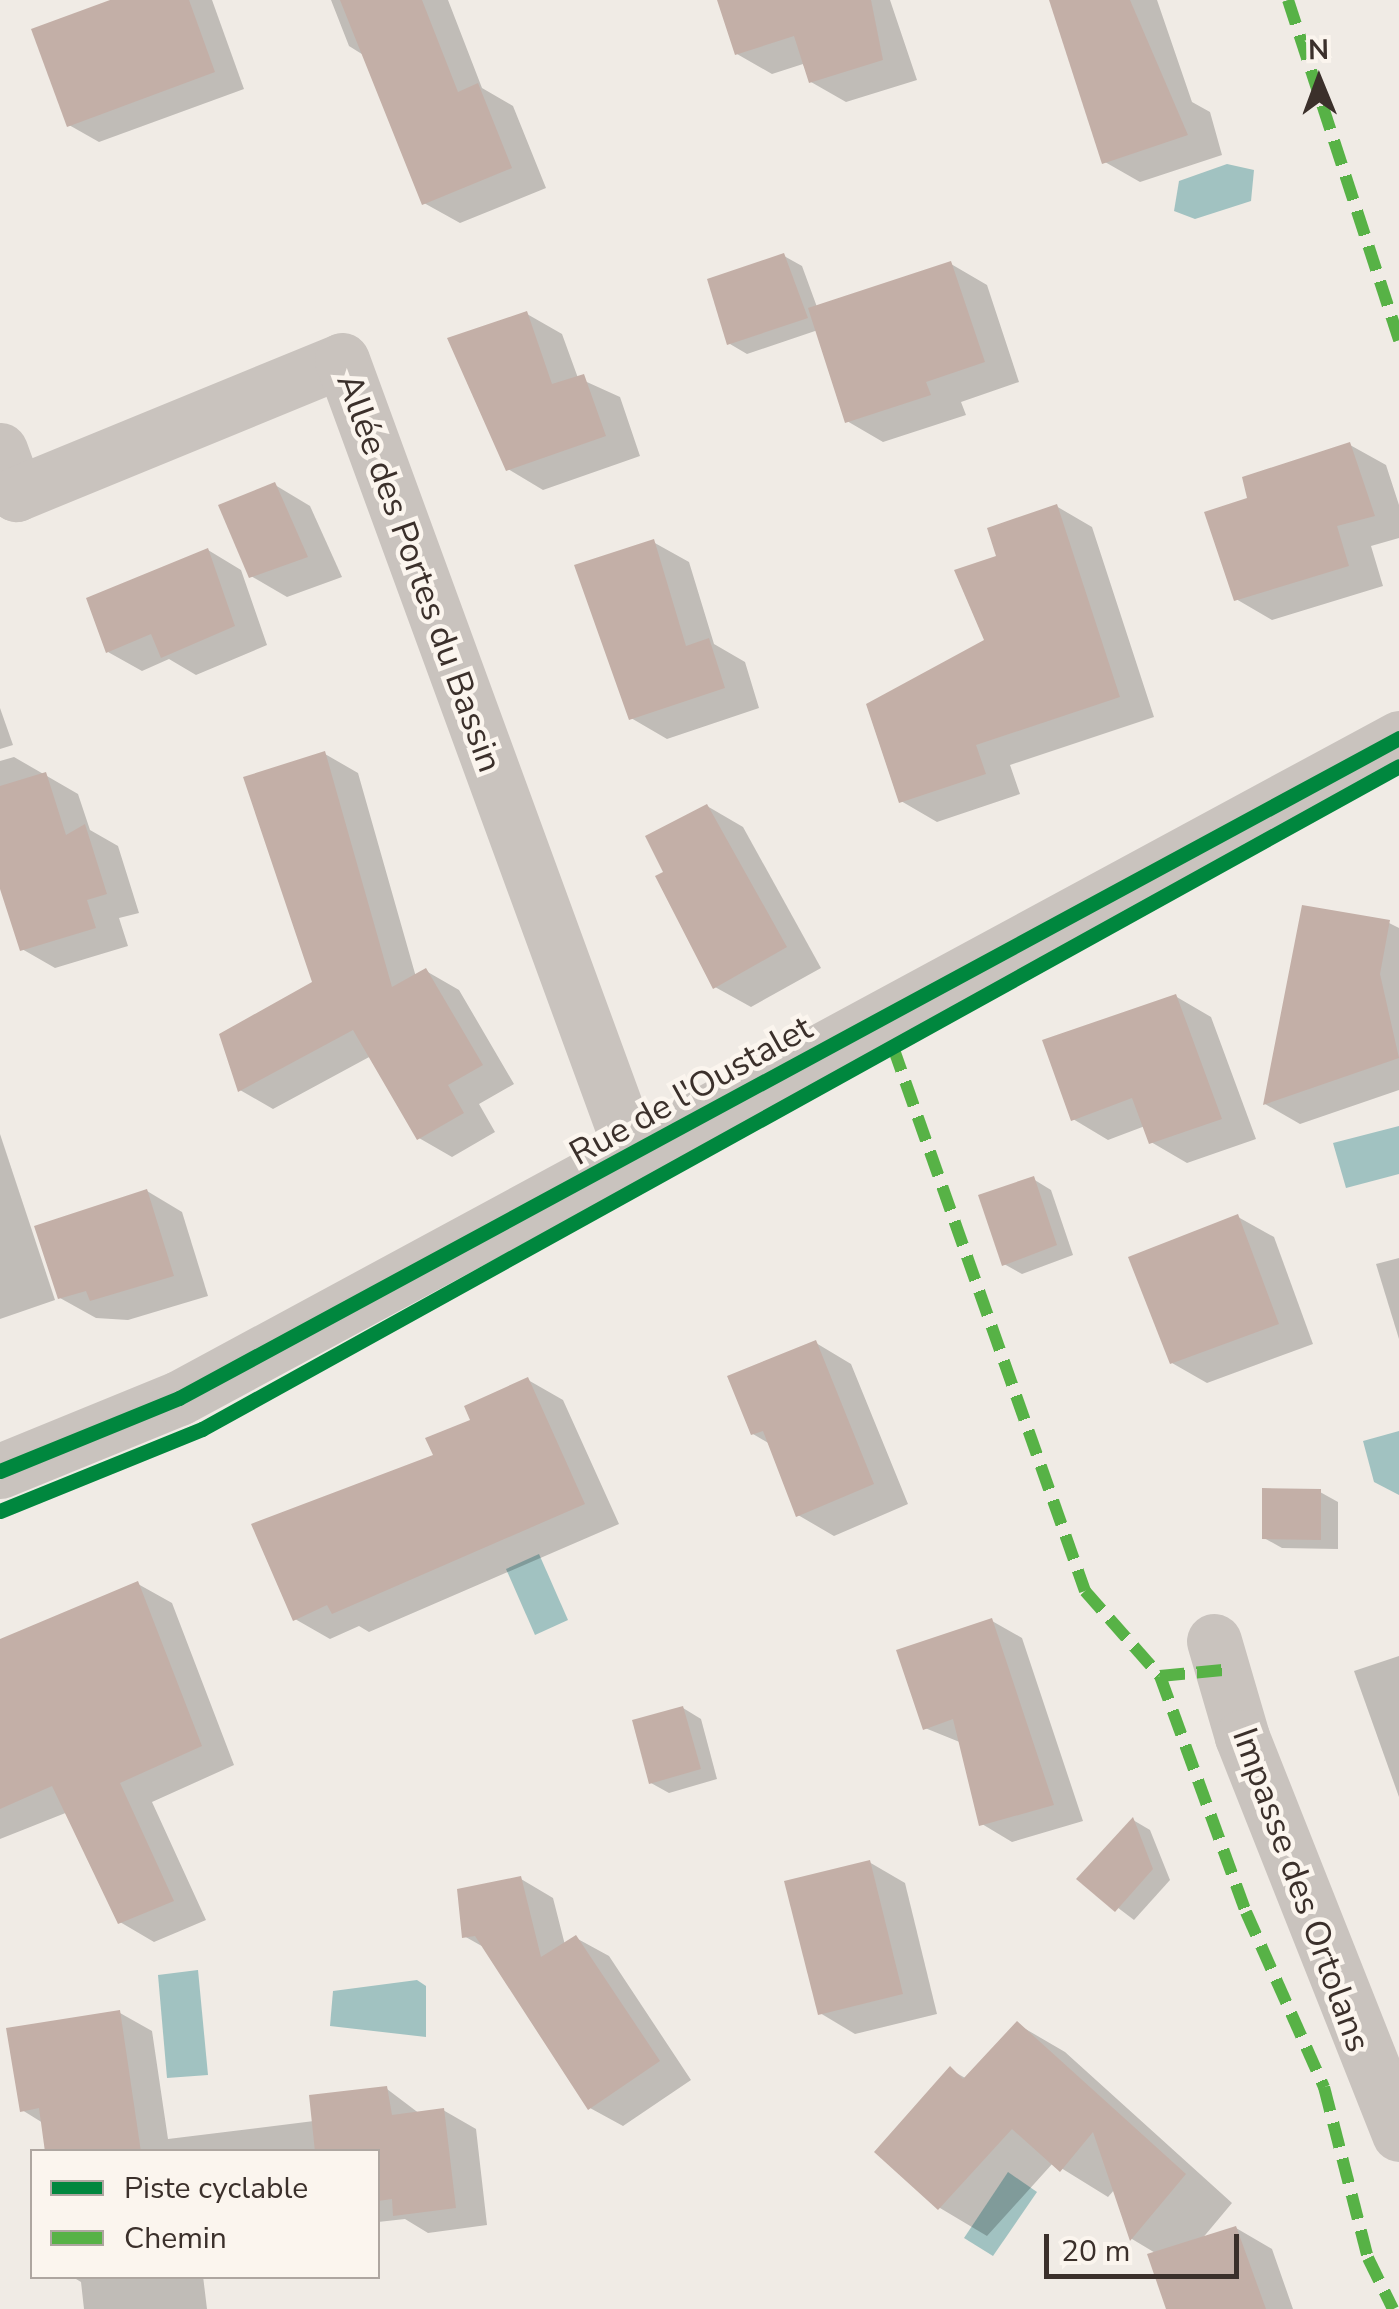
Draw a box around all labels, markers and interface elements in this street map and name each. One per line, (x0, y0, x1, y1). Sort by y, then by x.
north arrow (1269, 30, 1369, 130)
text: N (1308, 31, 1329, 69)
street label: Allée des Portes du Bassin (327, 368, 511, 778)
street label: Rue de l'Oustalet (563, 1007, 819, 1175)
street label: Impasse des Ortolans (1223, 1722, 1379, 2058)
legend (30, 2149, 380, 2279)
text: Piste cyclable (124, 2168, 308, 2209)
scale bar (1049, 2214, 1244, 2276)
text: Chemin (124, 2218, 227, 2259)
text: 20 m (1061, 2231, 1130, 2272)

